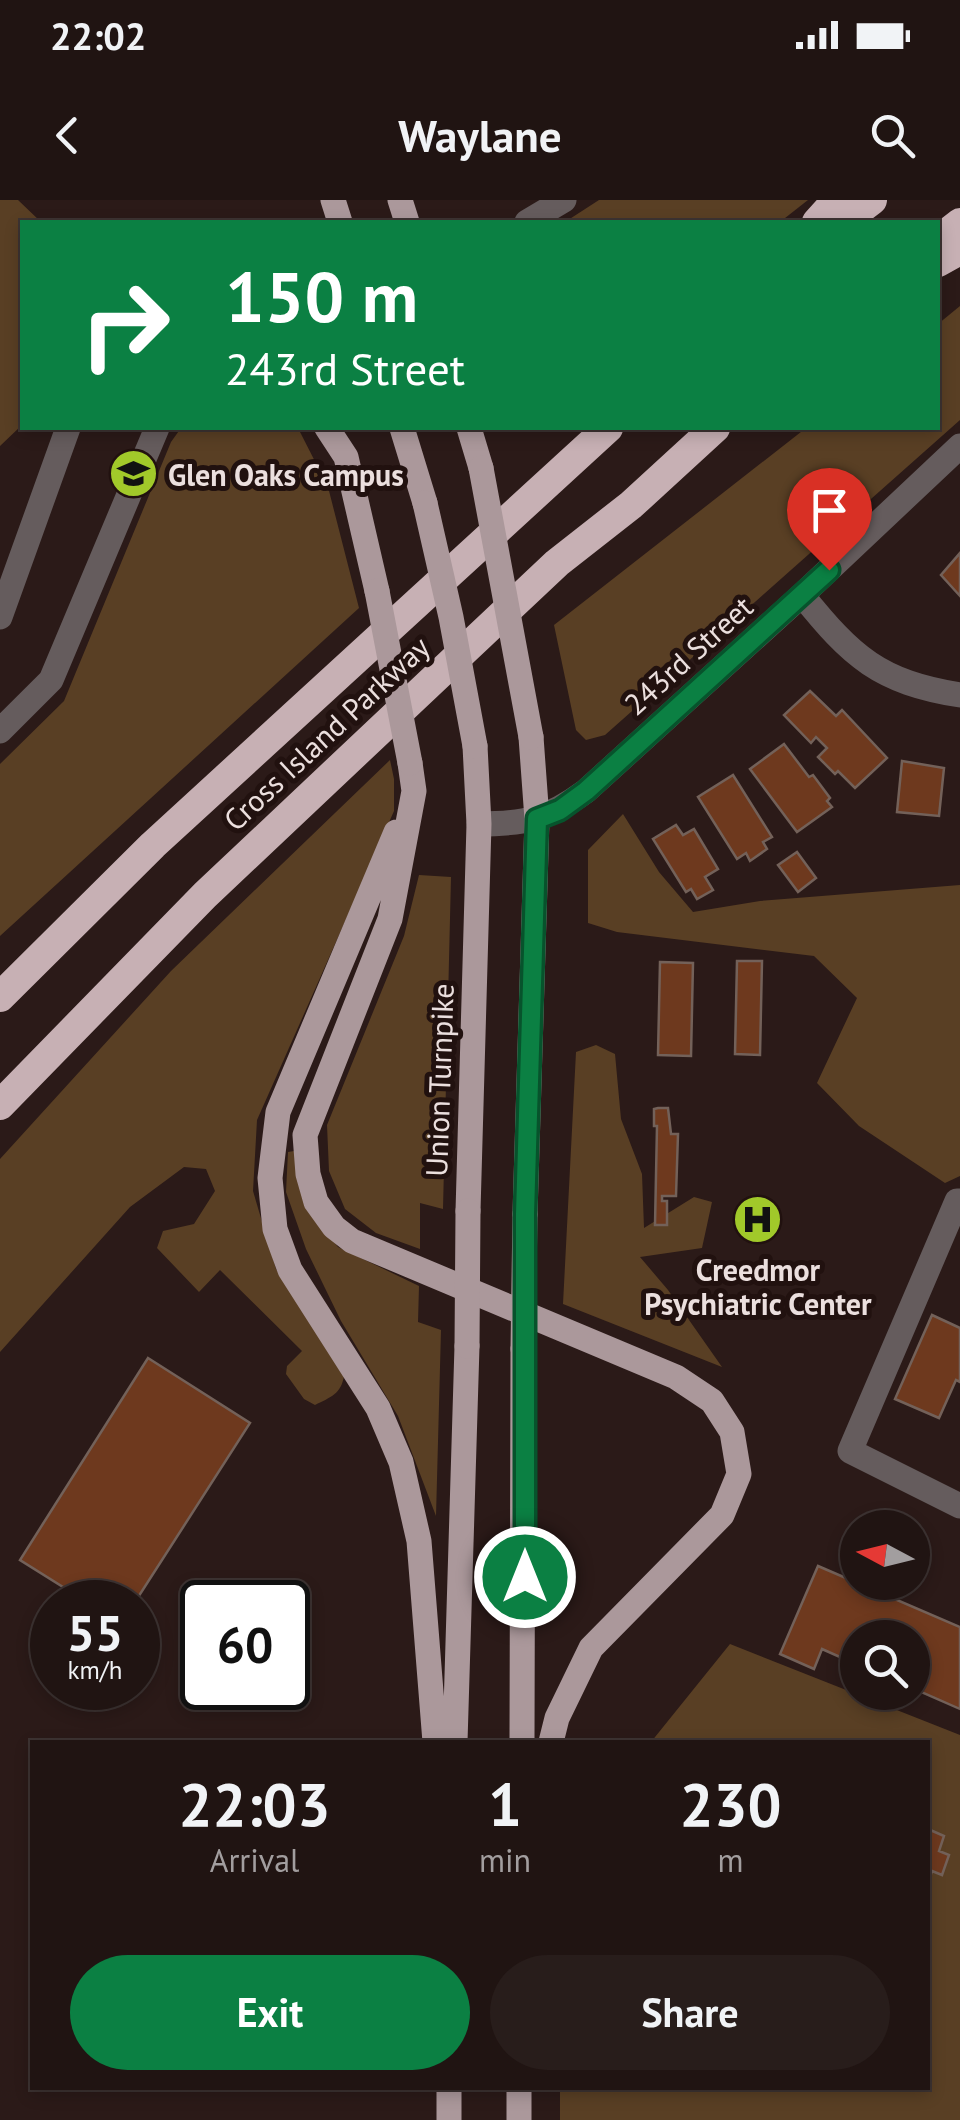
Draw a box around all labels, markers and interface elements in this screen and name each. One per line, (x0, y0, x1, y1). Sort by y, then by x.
text: 22:02 (50, 11, 146, 60)
text: Waylane (398, 106, 562, 164)
icon: back (40, 108, 95, 163)
icon: search (865, 108, 920, 163)
text: 150 m (225, 251, 418, 341)
icon: right (60, 260, 190, 390)
text: 243rd Street (225, 339, 465, 397)
school or university icon: Glen Oaks Campus (107, 448, 159, 500)
place label: Glen Oaks Campus (168, 455, 404, 494)
pin (787, 468, 872, 571)
icon: arrive (802, 483, 857, 538)
street label: 243rd Street (615, 587, 761, 723)
street label: Cross Island Parkway (215, 627, 437, 839)
street label: Union Turnpike (416, 983, 462, 1177)
hospital icon: Creedmor Psychiatric Center (732, 1194, 784, 1246)
place label: Creedmor Psychiatric Center (644, 1250, 872, 1323)
north arrow (840, 1510, 930, 1600)
map controls (840, 1510, 930, 1710)
position arrow (473, 1525, 577, 1629)
speed limit sign: 60 (180, 1580, 310, 1710)
text: 55 (67, 1600, 123, 1665)
button: search (840, 1620, 930, 1710)
text: km/h (68, 1654, 122, 1686)
text: 22:03 (178, 1765, 331, 1843)
text: 1 (488, 1765, 522, 1843)
text: 230 (680, 1765, 782, 1843)
text: Arrival (210, 1839, 299, 1881)
text: min (479, 1839, 531, 1881)
text: m (718, 1839, 744, 1881)
button: Exit (70, 1955, 470, 2070)
button: Share (490, 1955, 890, 2070)

